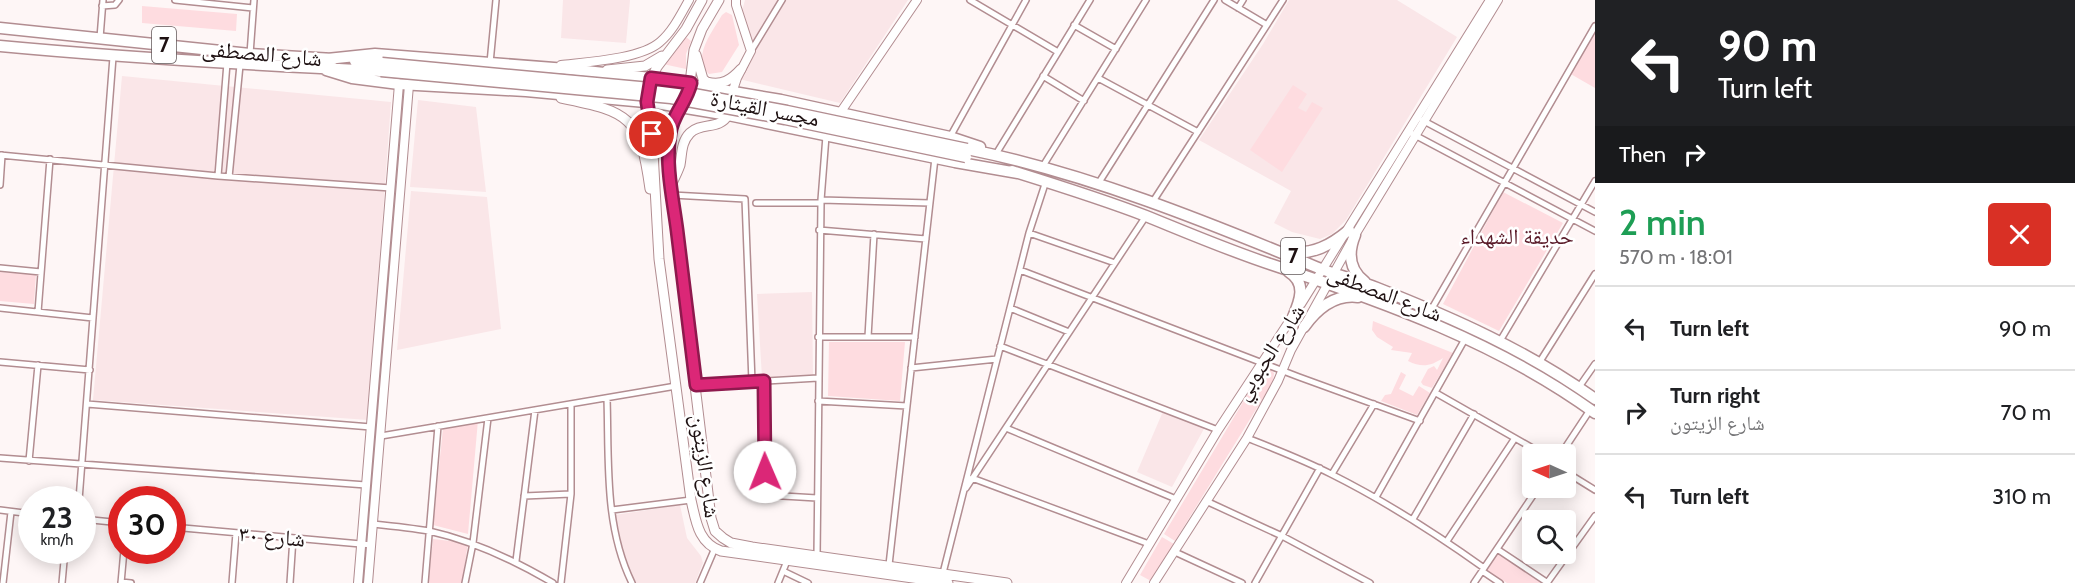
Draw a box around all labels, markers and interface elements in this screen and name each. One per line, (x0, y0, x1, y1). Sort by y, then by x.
text: 90 m (1718, 20, 1817, 72)
icon: left (1619, 24, 1697, 102)
road number: 7 (152, 27, 176, 63)
street label: شارع المصطفى (201, 35, 323, 72)
text: Turn left (1718, 72, 1812, 105)
street label: مجسر القيثارة (708, 85, 822, 132)
pin (626, 108, 677, 159)
icon: arrive (635, 117, 668, 150)
icon: right (1678, 138, 1711, 171)
text: Then (1619, 141, 1666, 168)
text: 2 min (1619, 200, 1706, 244)
button: close (1988, 203, 2051, 266)
park label: حديقة الشهداء (1460, 223, 1574, 250)
road number: 7 (1281, 238, 1305, 274)
text: 570 m · 18:01 (1619, 245, 1733, 269)
street label: شارع المصطفى (1324, 259, 1446, 328)
street label: شارع الحبوبي (1228, 299, 1313, 407)
icon: left (1619, 312, 1652, 345)
text: Turn left (1670, 315, 1749, 342)
text: 90 m (1999, 315, 2051, 342)
text: Turn right (1670, 382, 1760, 409)
icon: right (1619, 396, 1652, 429)
text: 70 m (2001, 399, 2051, 426)
text: شارع الزيتون (1670, 411, 1765, 435)
street label: شارع الزيتون (685, 413, 726, 520)
position arrow (733, 440, 797, 504)
north arrow (1522, 444, 1576, 498)
map controls (1522, 444, 1576, 564)
icon: left (1619, 480, 1652, 513)
text: Turn left (1670, 483, 1749, 510)
text: 310 m (1992, 483, 2051, 510)
speed limit sign: 30 (108, 486, 186, 564)
text: 23 (41, 499, 73, 536)
button: search (1522, 510, 1576, 564)
street label: شارع ٣٠ (238, 520, 306, 553)
text: km/h (41, 531, 73, 549)

